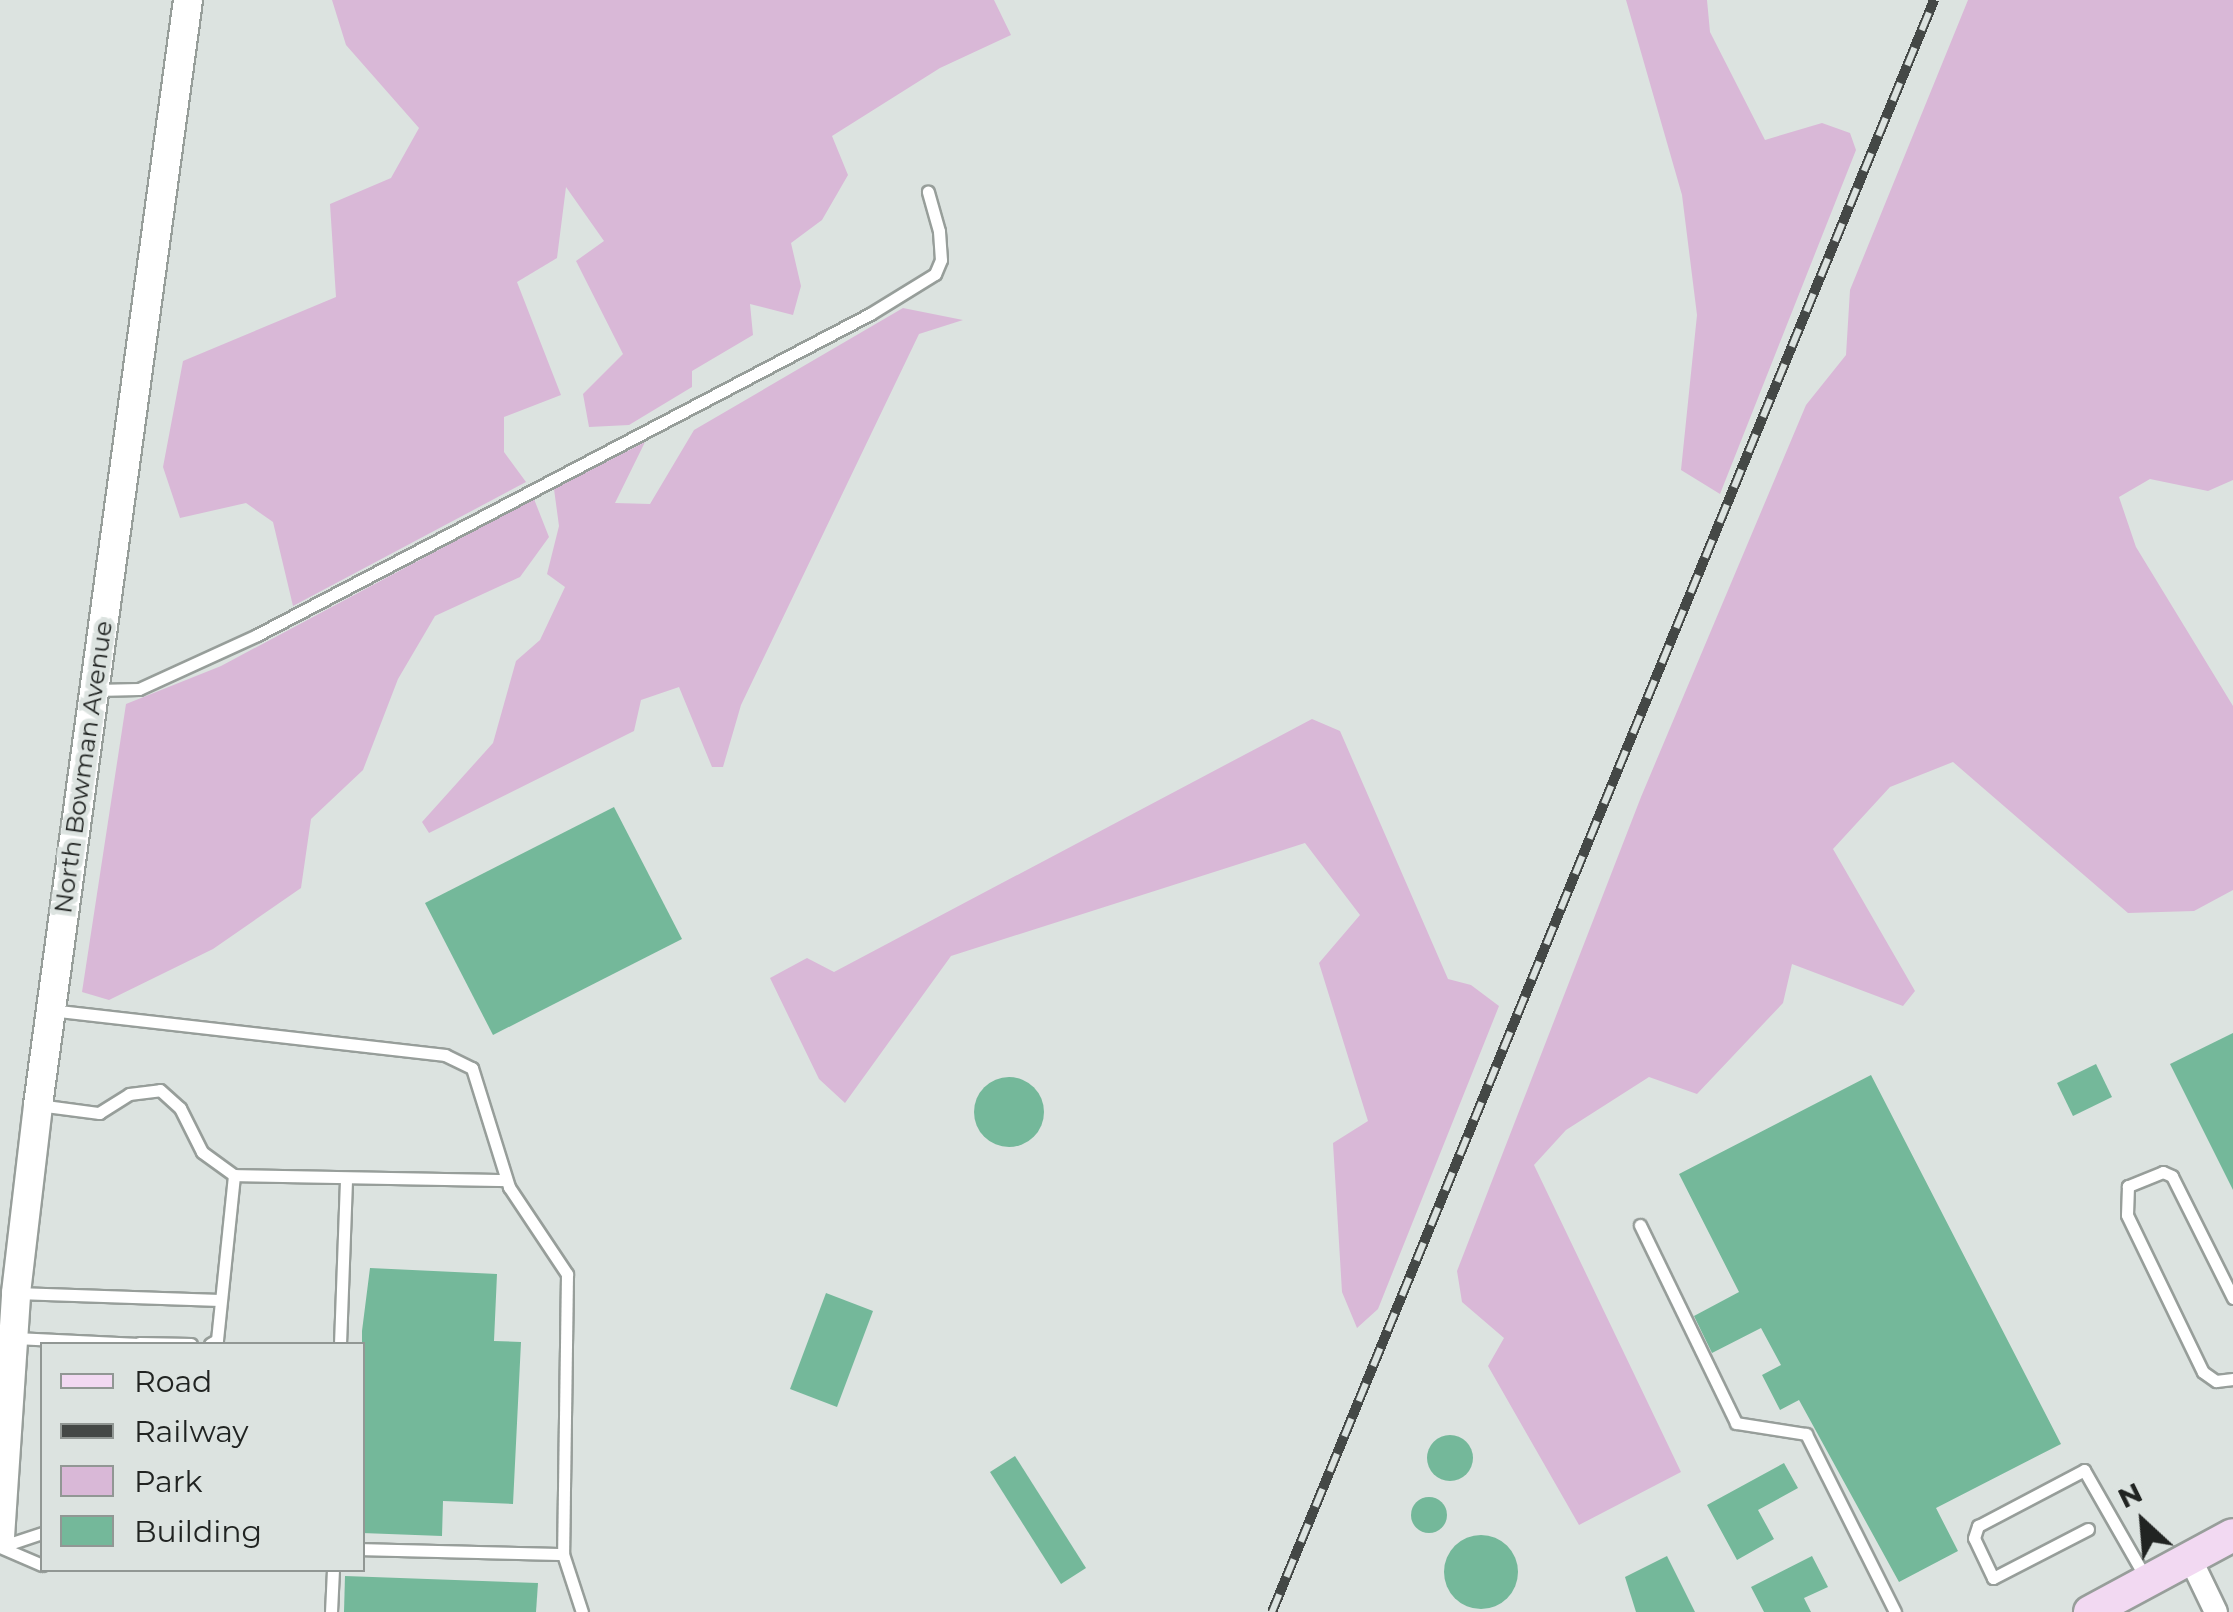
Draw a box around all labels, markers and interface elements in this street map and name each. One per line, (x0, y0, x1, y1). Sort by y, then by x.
street label: North Bowman Avenue (48, 619, 118, 915)
legend (40, 1342, 365, 1572)
text: Road (134, 1363, 212, 1400)
text: Railway (134, 1413, 249, 1450)
text: Park (134, 1463, 203, 1500)
north arrow (2093, 1472, 2193, 1572)
text: N (2112, 1475, 2147, 1515)
text: Building (134, 1513, 262, 1550)

